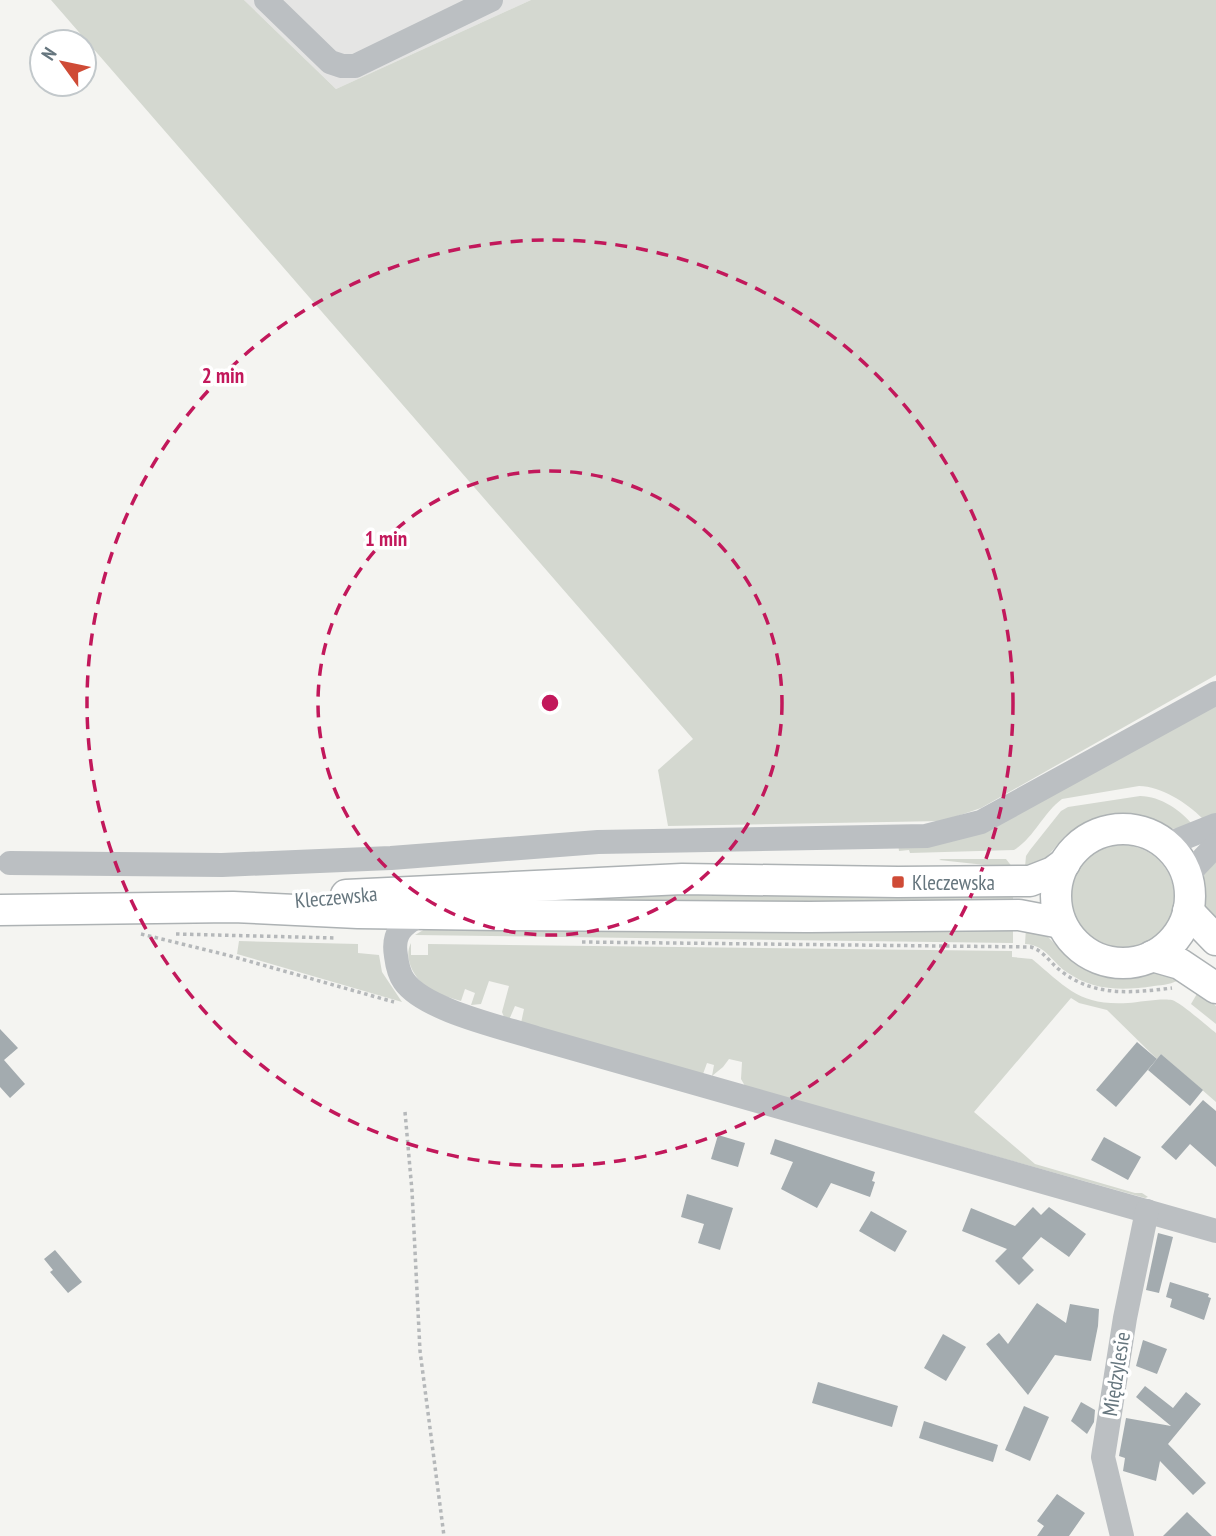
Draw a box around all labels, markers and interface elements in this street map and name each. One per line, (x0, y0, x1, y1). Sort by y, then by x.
north arrow (28, 28, 98, 98)
text: N (36, 43, 62, 65)
text: 2 min (202, 362, 244, 389)
text: 1 min (365, 525, 407, 552)
centre of rings (538, 691, 562, 715)
place label: Kleczewska (912, 869, 995, 896)
marker: Kleczewska (890, 874, 906, 890)
street label: Kleczewska (294, 880, 378, 914)
street label: Międzylesie (1096, 1330, 1136, 1418)

